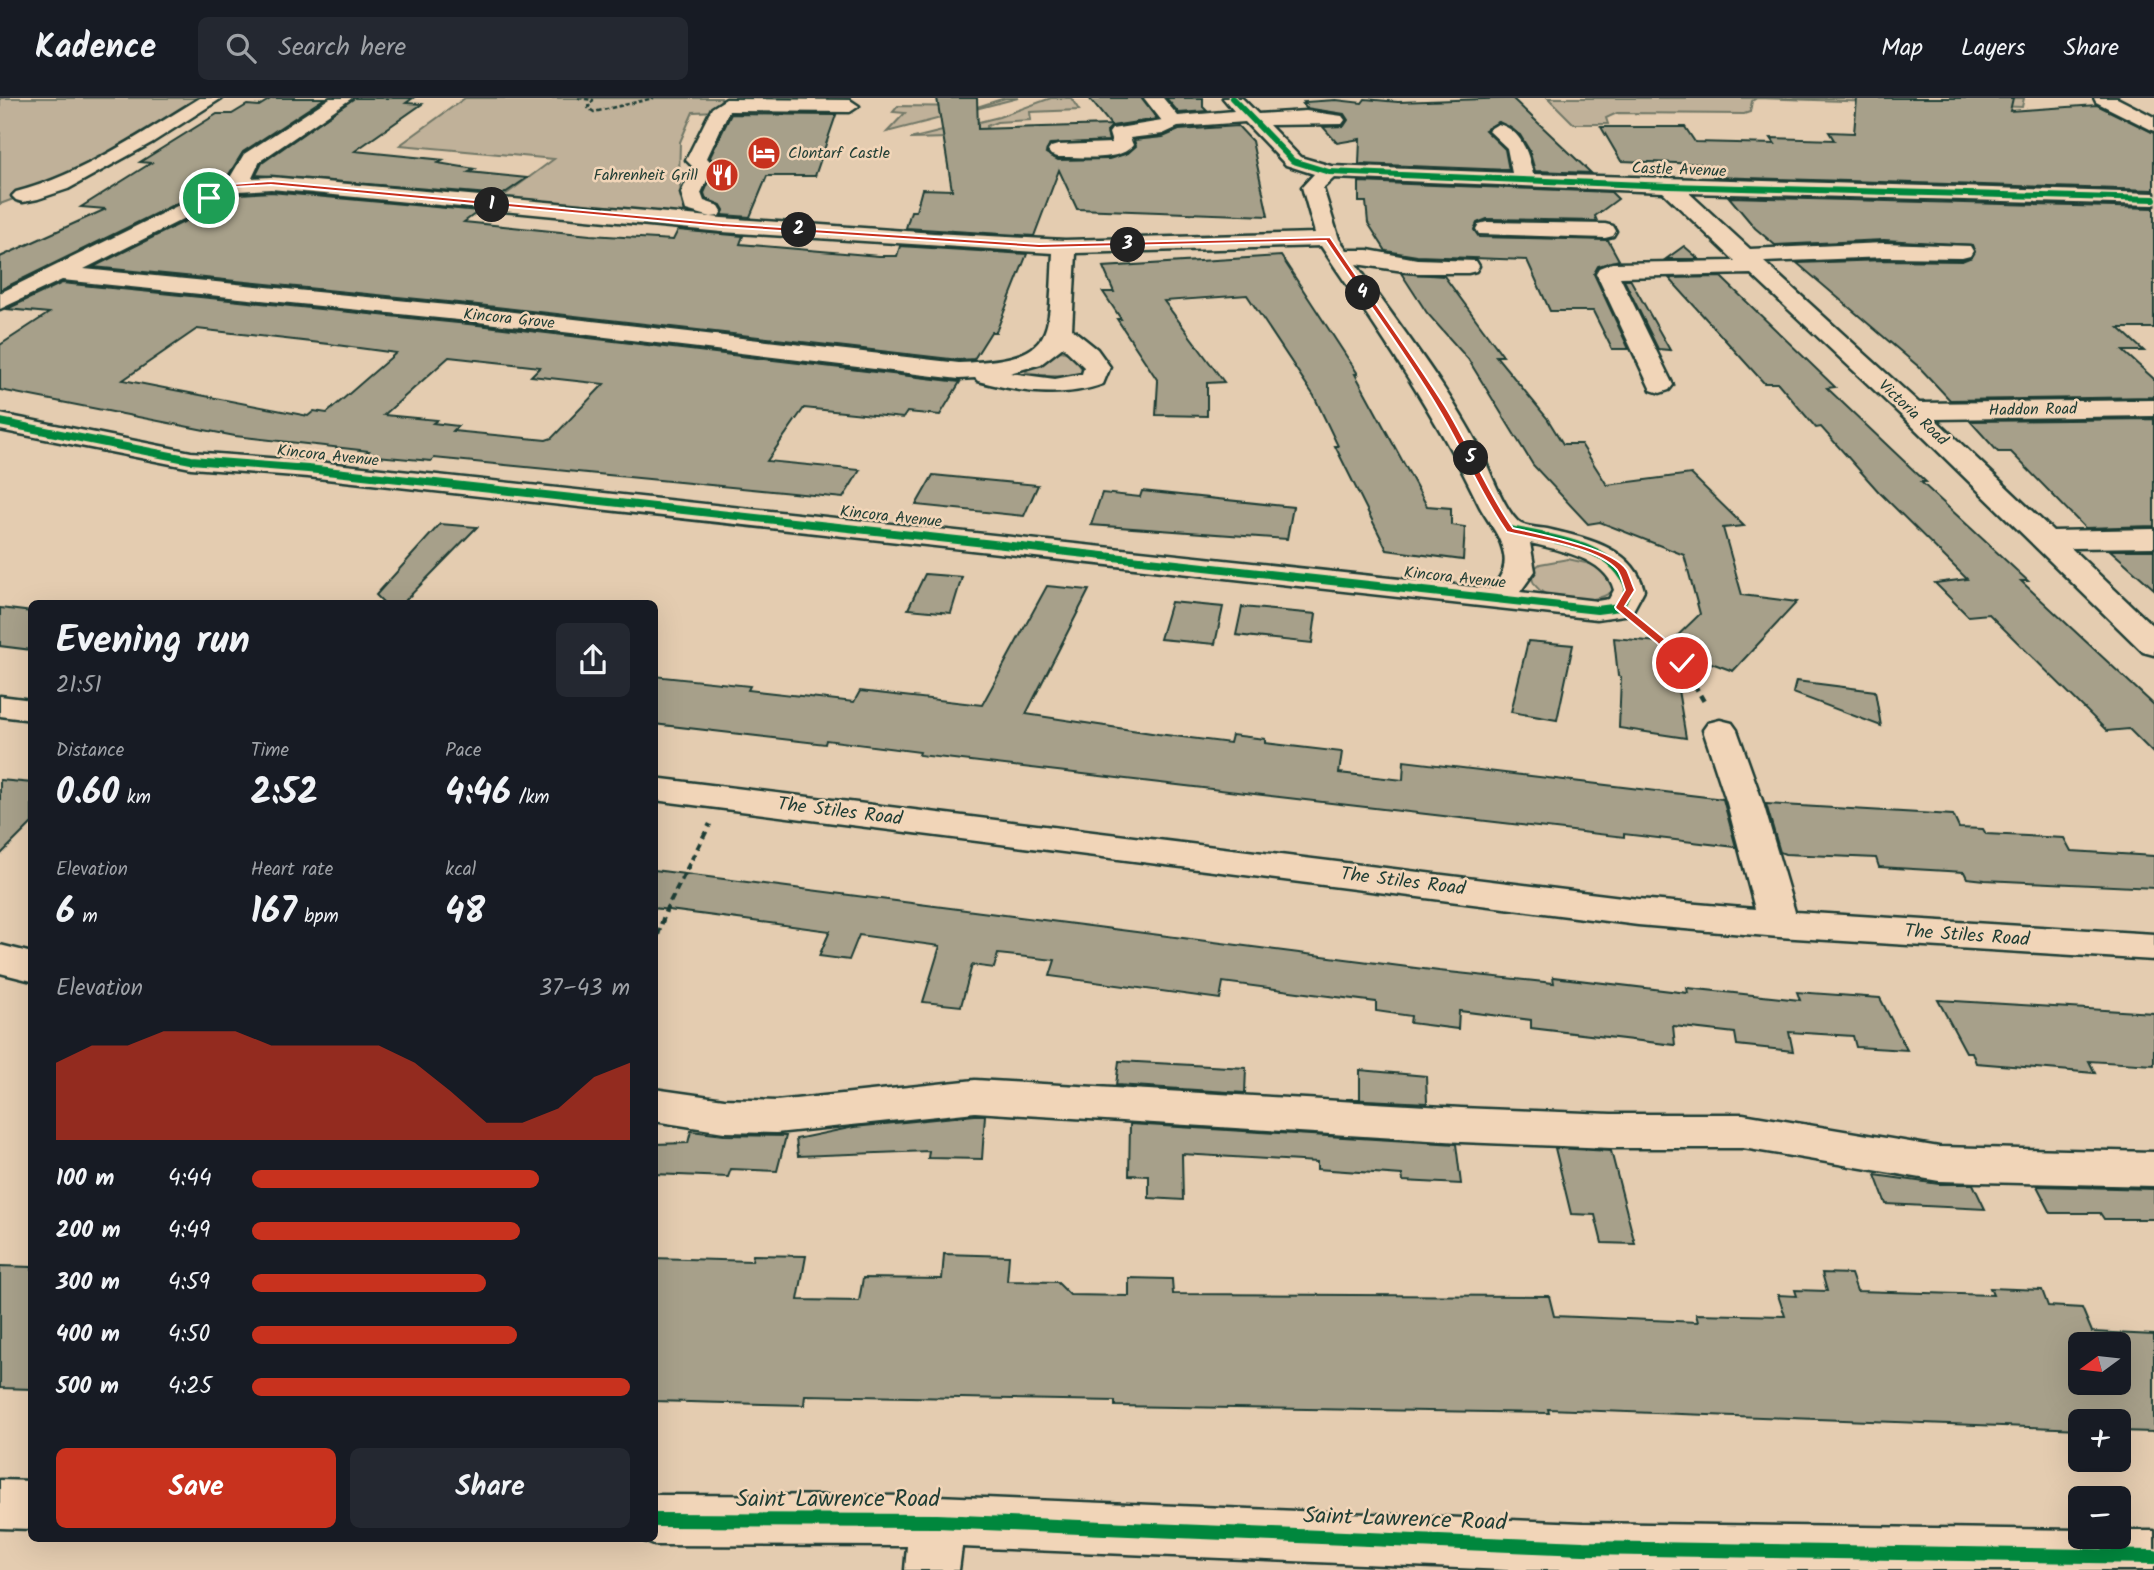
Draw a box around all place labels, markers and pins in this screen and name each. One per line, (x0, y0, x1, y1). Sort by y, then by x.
hotel icon: Clontarf Castle (745, 134, 783, 172)
place label: Clontarf Castle (788, 141, 890, 166)
restaurant icon: Fahrenheit Grill (703, 156, 741, 194)
place label: Fahrenheit Grill (594, 163, 698, 188)
pin (179, 168, 239, 228)
pin: 1 (475, 188, 510, 222)
pin: 2 (782, 212, 816, 248)
pin: 3 (1110, 228, 1146, 262)
pin: 4 (1346, 276, 1380, 310)
pin: 5 (1454, 440, 1488, 476)
pin (1652, 633, 1712, 693)

